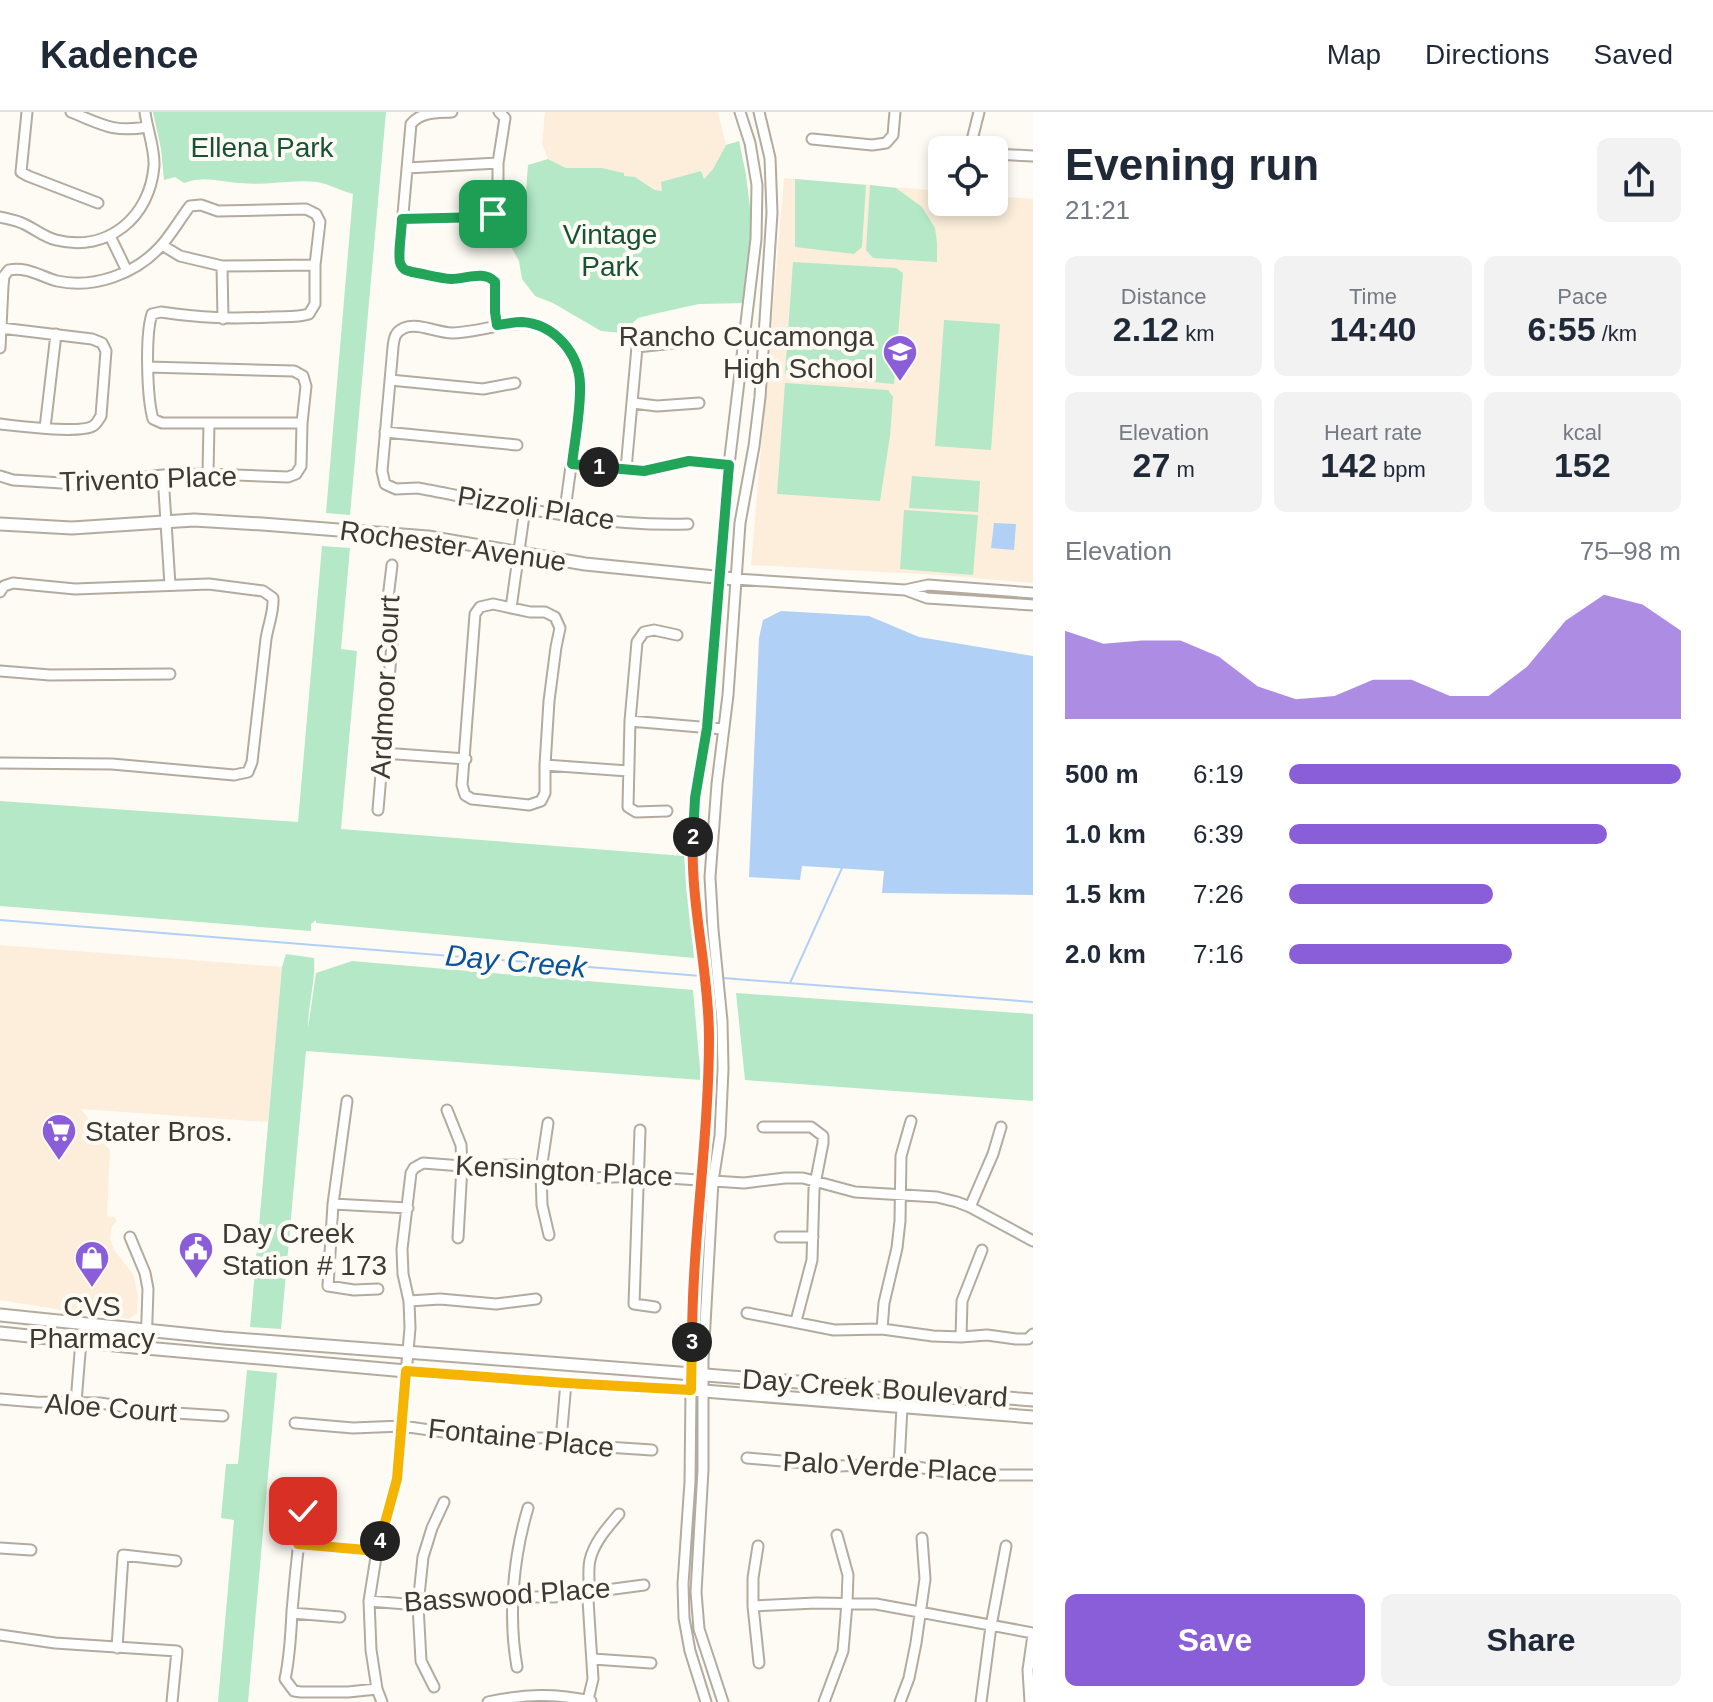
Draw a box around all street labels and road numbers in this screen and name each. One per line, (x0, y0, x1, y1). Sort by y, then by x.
street label: Trivento Place (59, 460, 237, 498)
street label: Pizzoli Place (455, 480, 617, 536)
street label: Rochester Avenue (338, 515, 568, 577)
street label: Ardmoor Court (365, 594, 405, 779)
street label: Kensington Place (454, 1150, 674, 1192)
street label: Day Creek Boulevard (741, 1363, 1009, 1413)
street label: Aloe Court (44, 1388, 178, 1428)
street label: Fontaine Place (426, 1413, 616, 1463)
street label: Palo Verde Place (782, 1446, 998, 1488)
street label: Basswood Place (403, 1572, 611, 1618)

